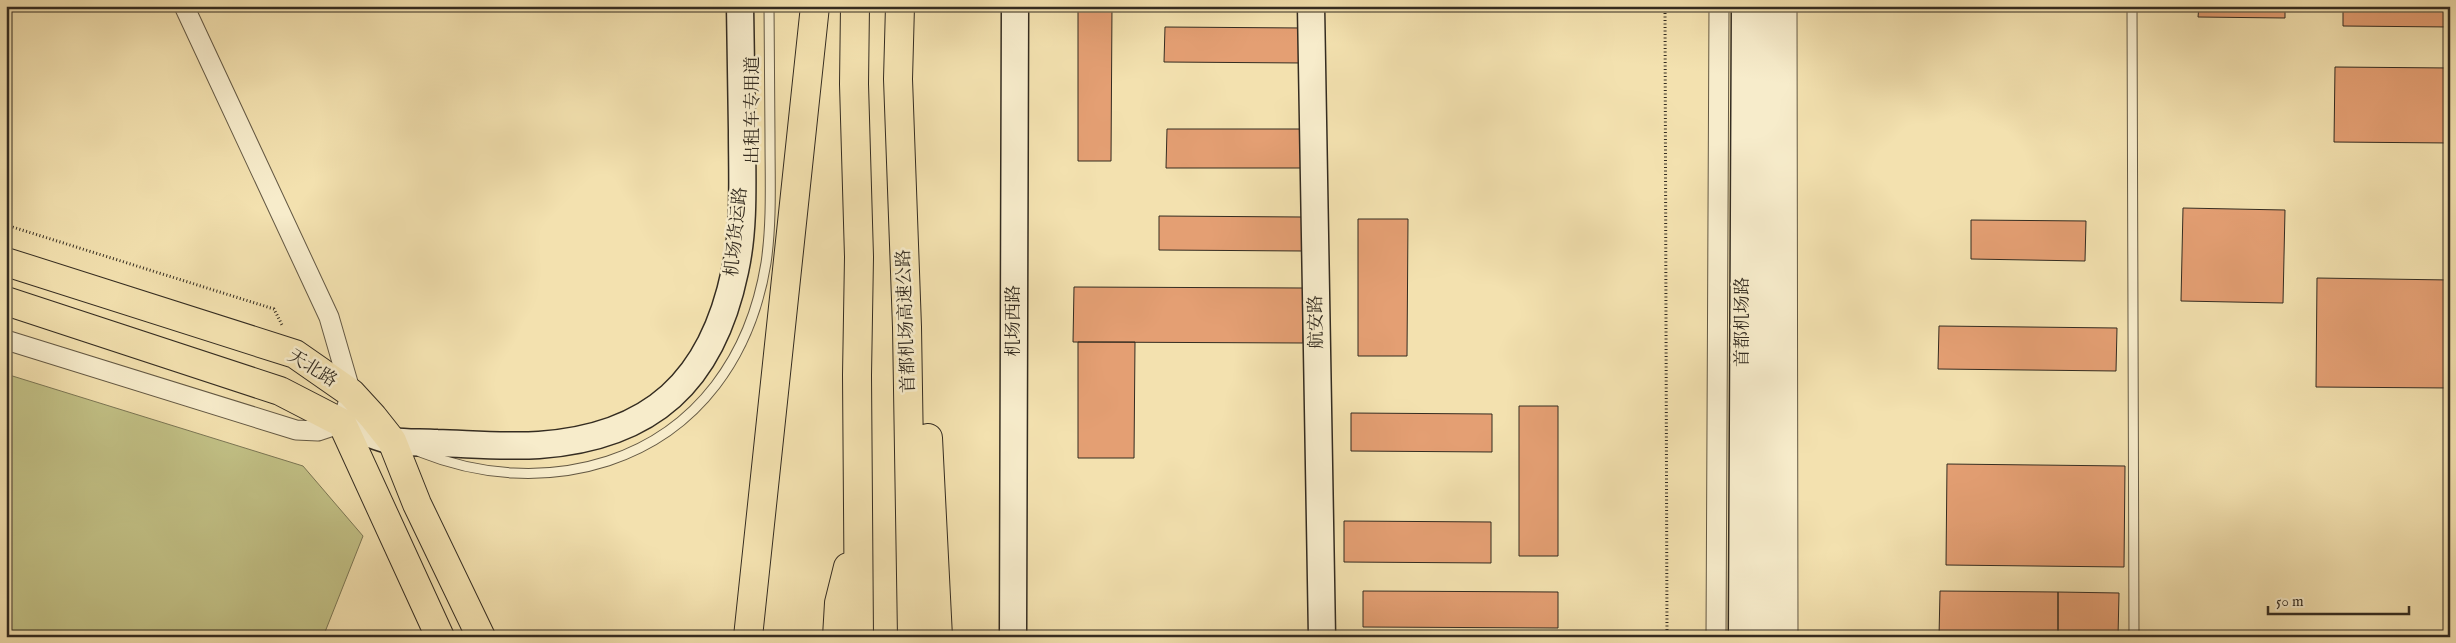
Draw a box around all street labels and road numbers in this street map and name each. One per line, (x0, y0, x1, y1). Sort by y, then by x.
street label: 出租车专用道 (742, 56, 765, 164)
street label: 机场货运路 (721, 186, 753, 278)
street label: 首都机场高速公路 (893, 249, 921, 393)
street label: 首都机场路 (1732, 277, 1755, 367)
street label: 机场西路 (1003, 285, 1026, 357)
street label: 航安路 (1305, 295, 1329, 349)
street label: 天北路 (283, 345, 341, 393)

